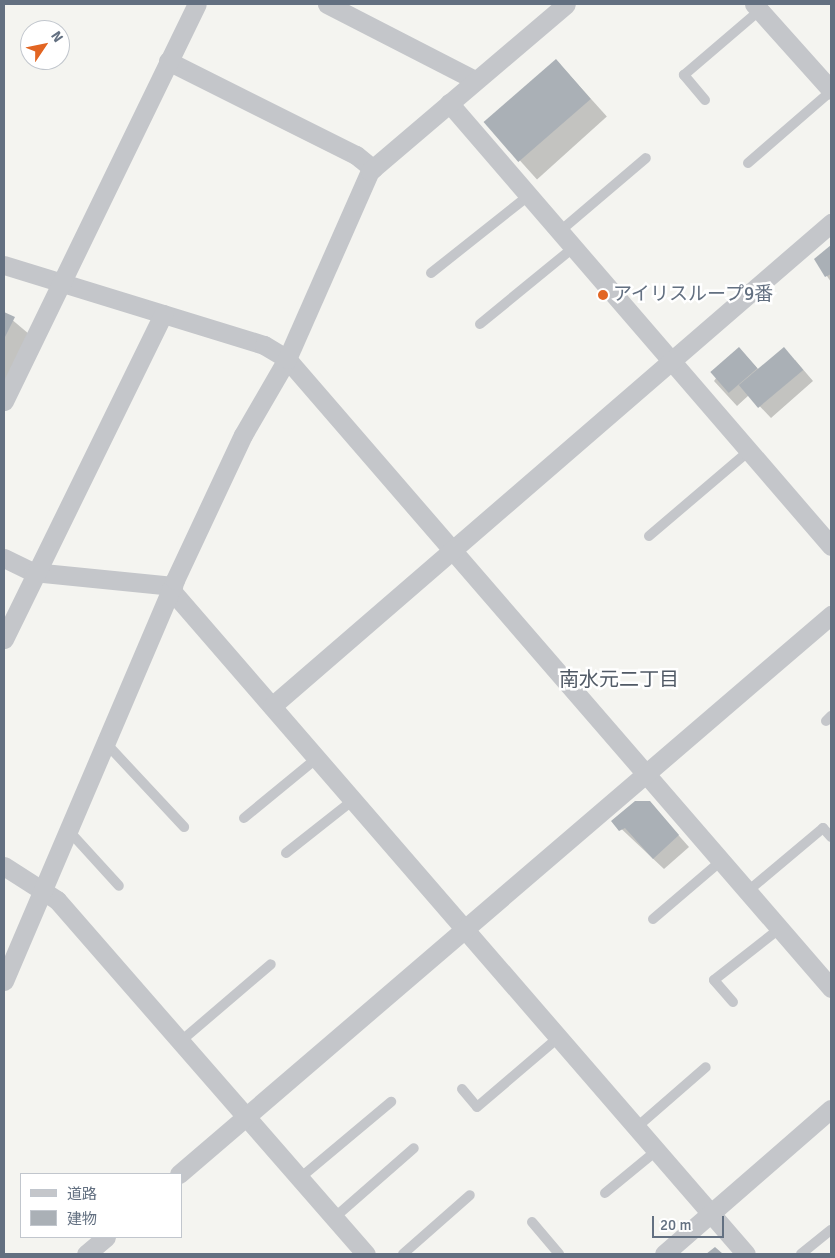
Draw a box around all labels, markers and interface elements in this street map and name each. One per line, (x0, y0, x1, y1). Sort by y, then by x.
north arrow (20, 20, 70, 70)
text: N (47, 28, 67, 46)
place label: アイリスループ9番 (613, 284, 775, 306)
marker: アイリスループ9番 (597, 289, 609, 301)
district label: 南水元二丁目 (559, 667, 679, 691)
legend (20, 1173, 182, 1238)
text: 道路 (67, 1185, 97, 1203)
scale bar (655, 1206, 728, 1238)
text: 建物 (67, 1210, 97, 1228)
text: 20 m (660, 1216, 691, 1234)

